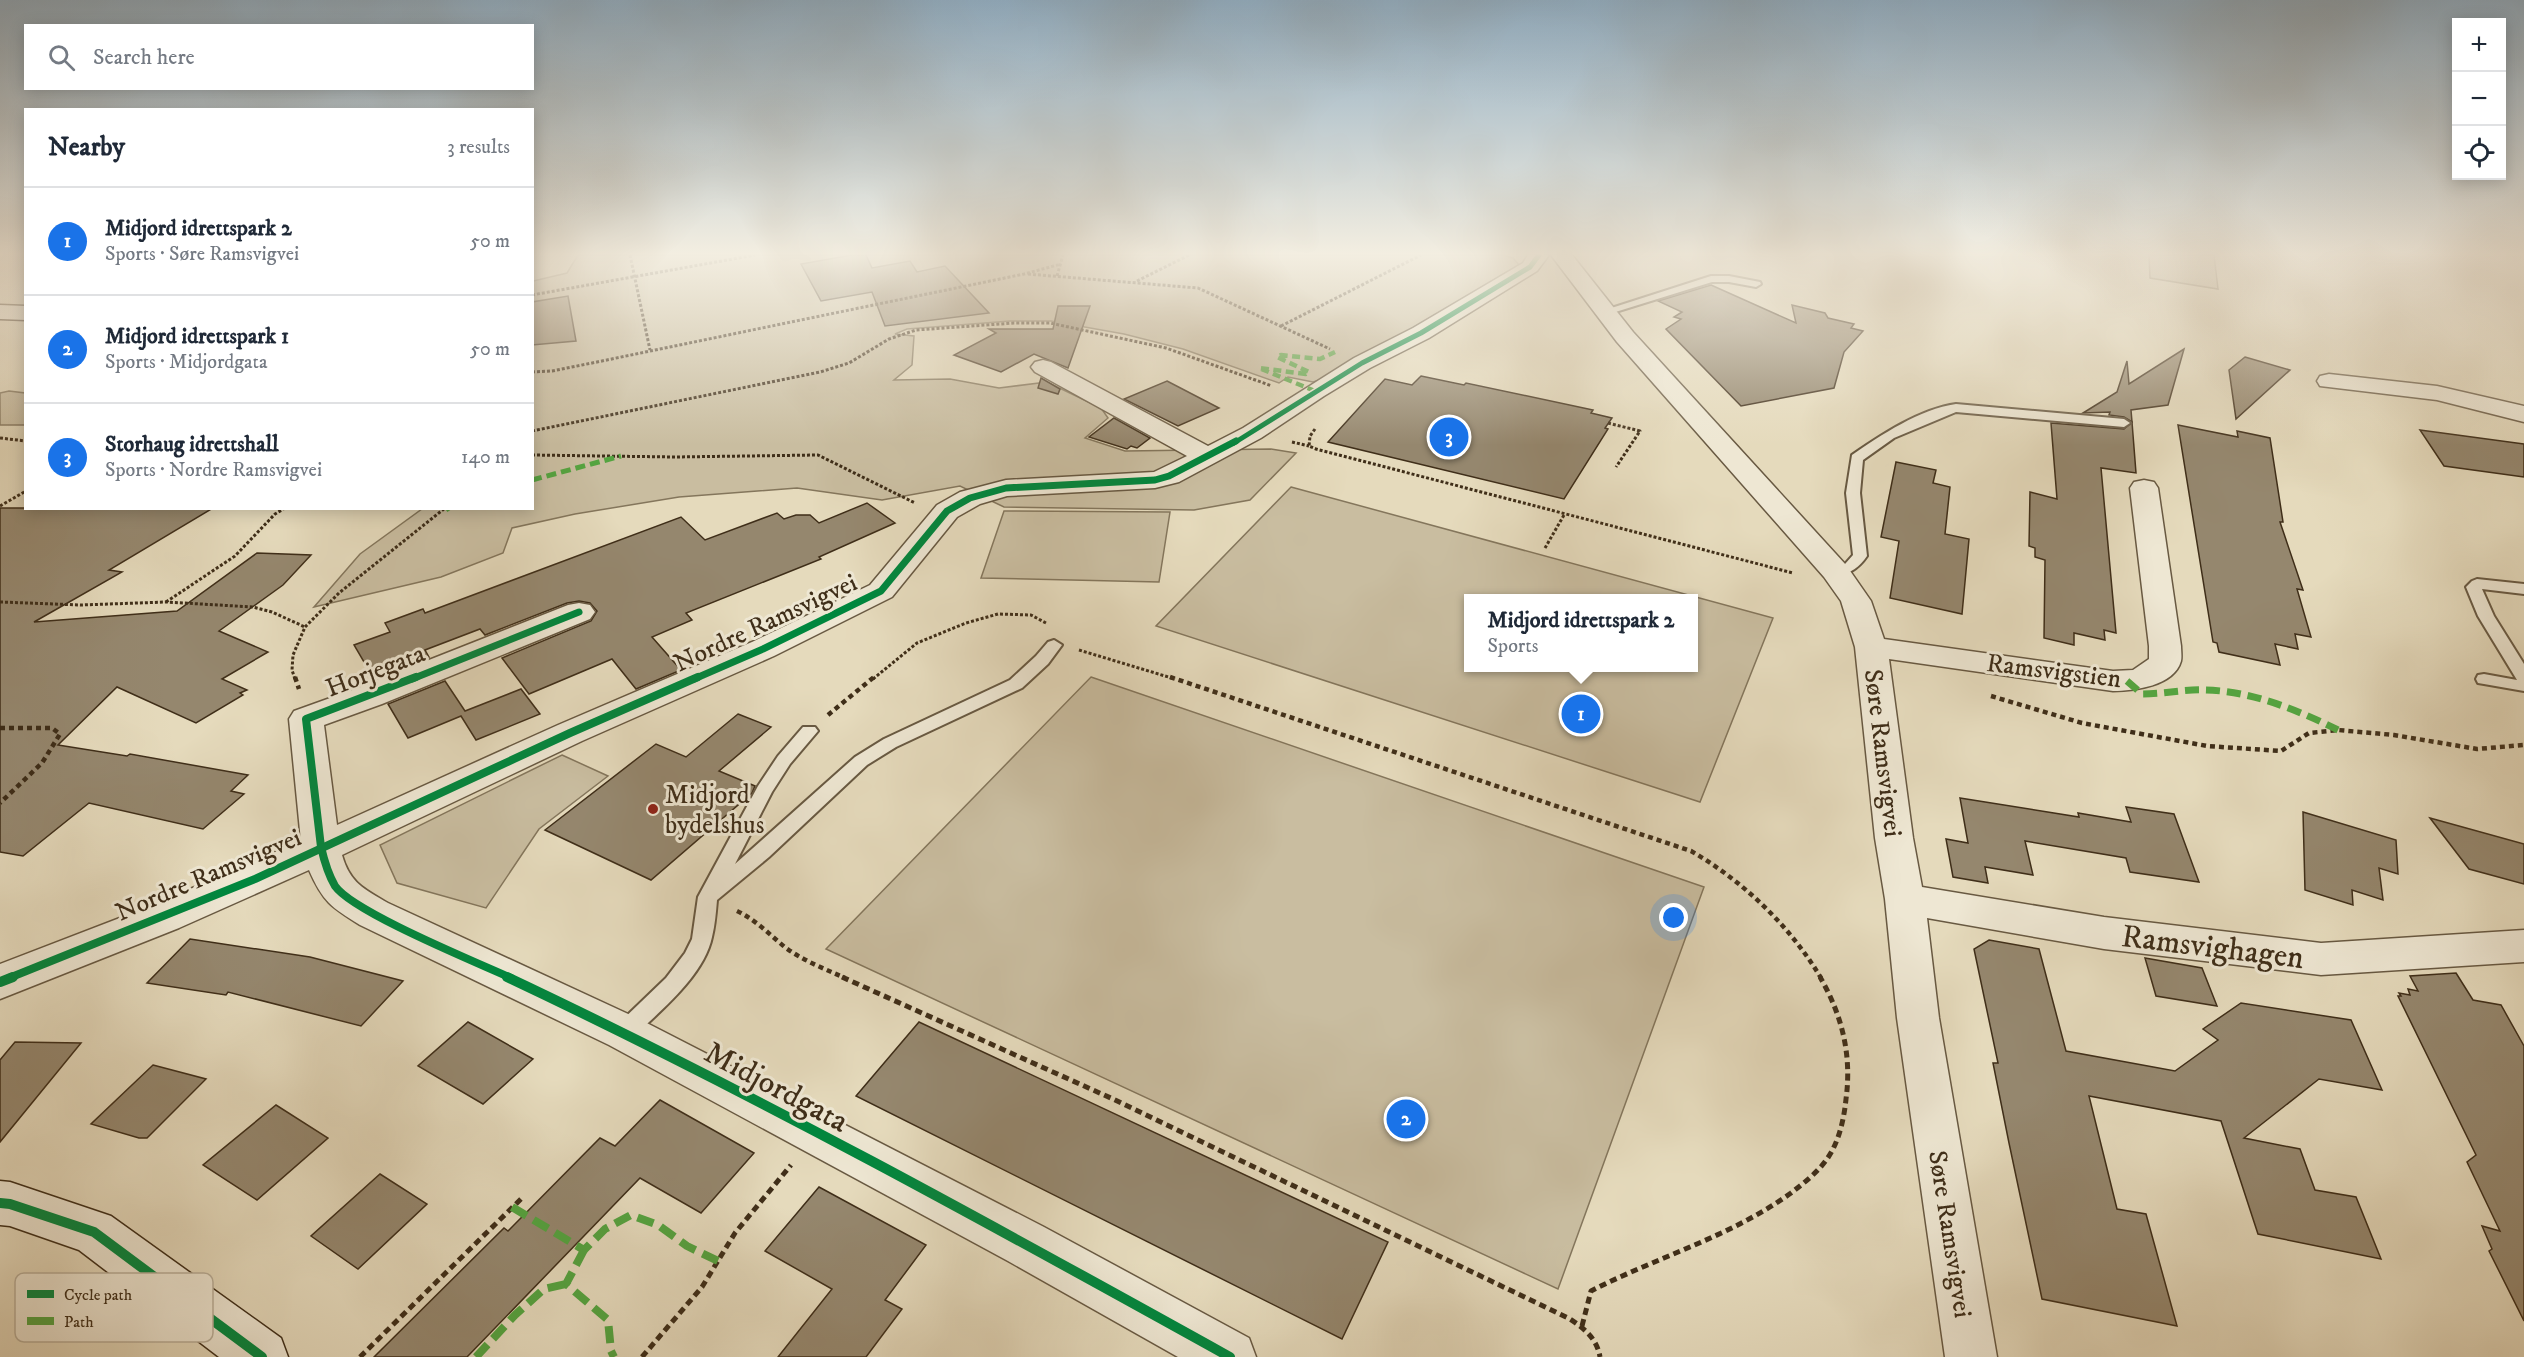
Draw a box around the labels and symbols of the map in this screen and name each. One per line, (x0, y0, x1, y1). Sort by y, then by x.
pin: 3 (1430, 414, 1468, 460)
street label: Nordre Ramsvigvei (669, 566, 863, 680)
street label: Horjegata (321, 637, 430, 705)
street label: Ramsvigstien (1985, 647, 2123, 696)
street label: Søre Ramsvigvei (1856, 667, 1909, 839)
pin: 1 (1562, 692, 1600, 736)
place label: Midjord bydelshus (665, 779, 764, 842)
marker: Midjord bydelshus (646, 802, 660, 816)
street label: Nordre Ramsvigvei (111, 821, 307, 929)
your location (1659, 903, 1688, 932)
street label: Ramsvighagen (2119, 917, 2307, 979)
street label: Midjordgata (697, 1033, 855, 1143)
pin: 2 (1386, 1096, 1426, 1142)
street label: Søre Ramsvigvei (1920, 1148, 1979, 1320)
legend (15, 1273, 213, 1342)
text: Cycle path (64, 1285, 133, 1305)
text: Path (64, 1312, 94, 1332)

